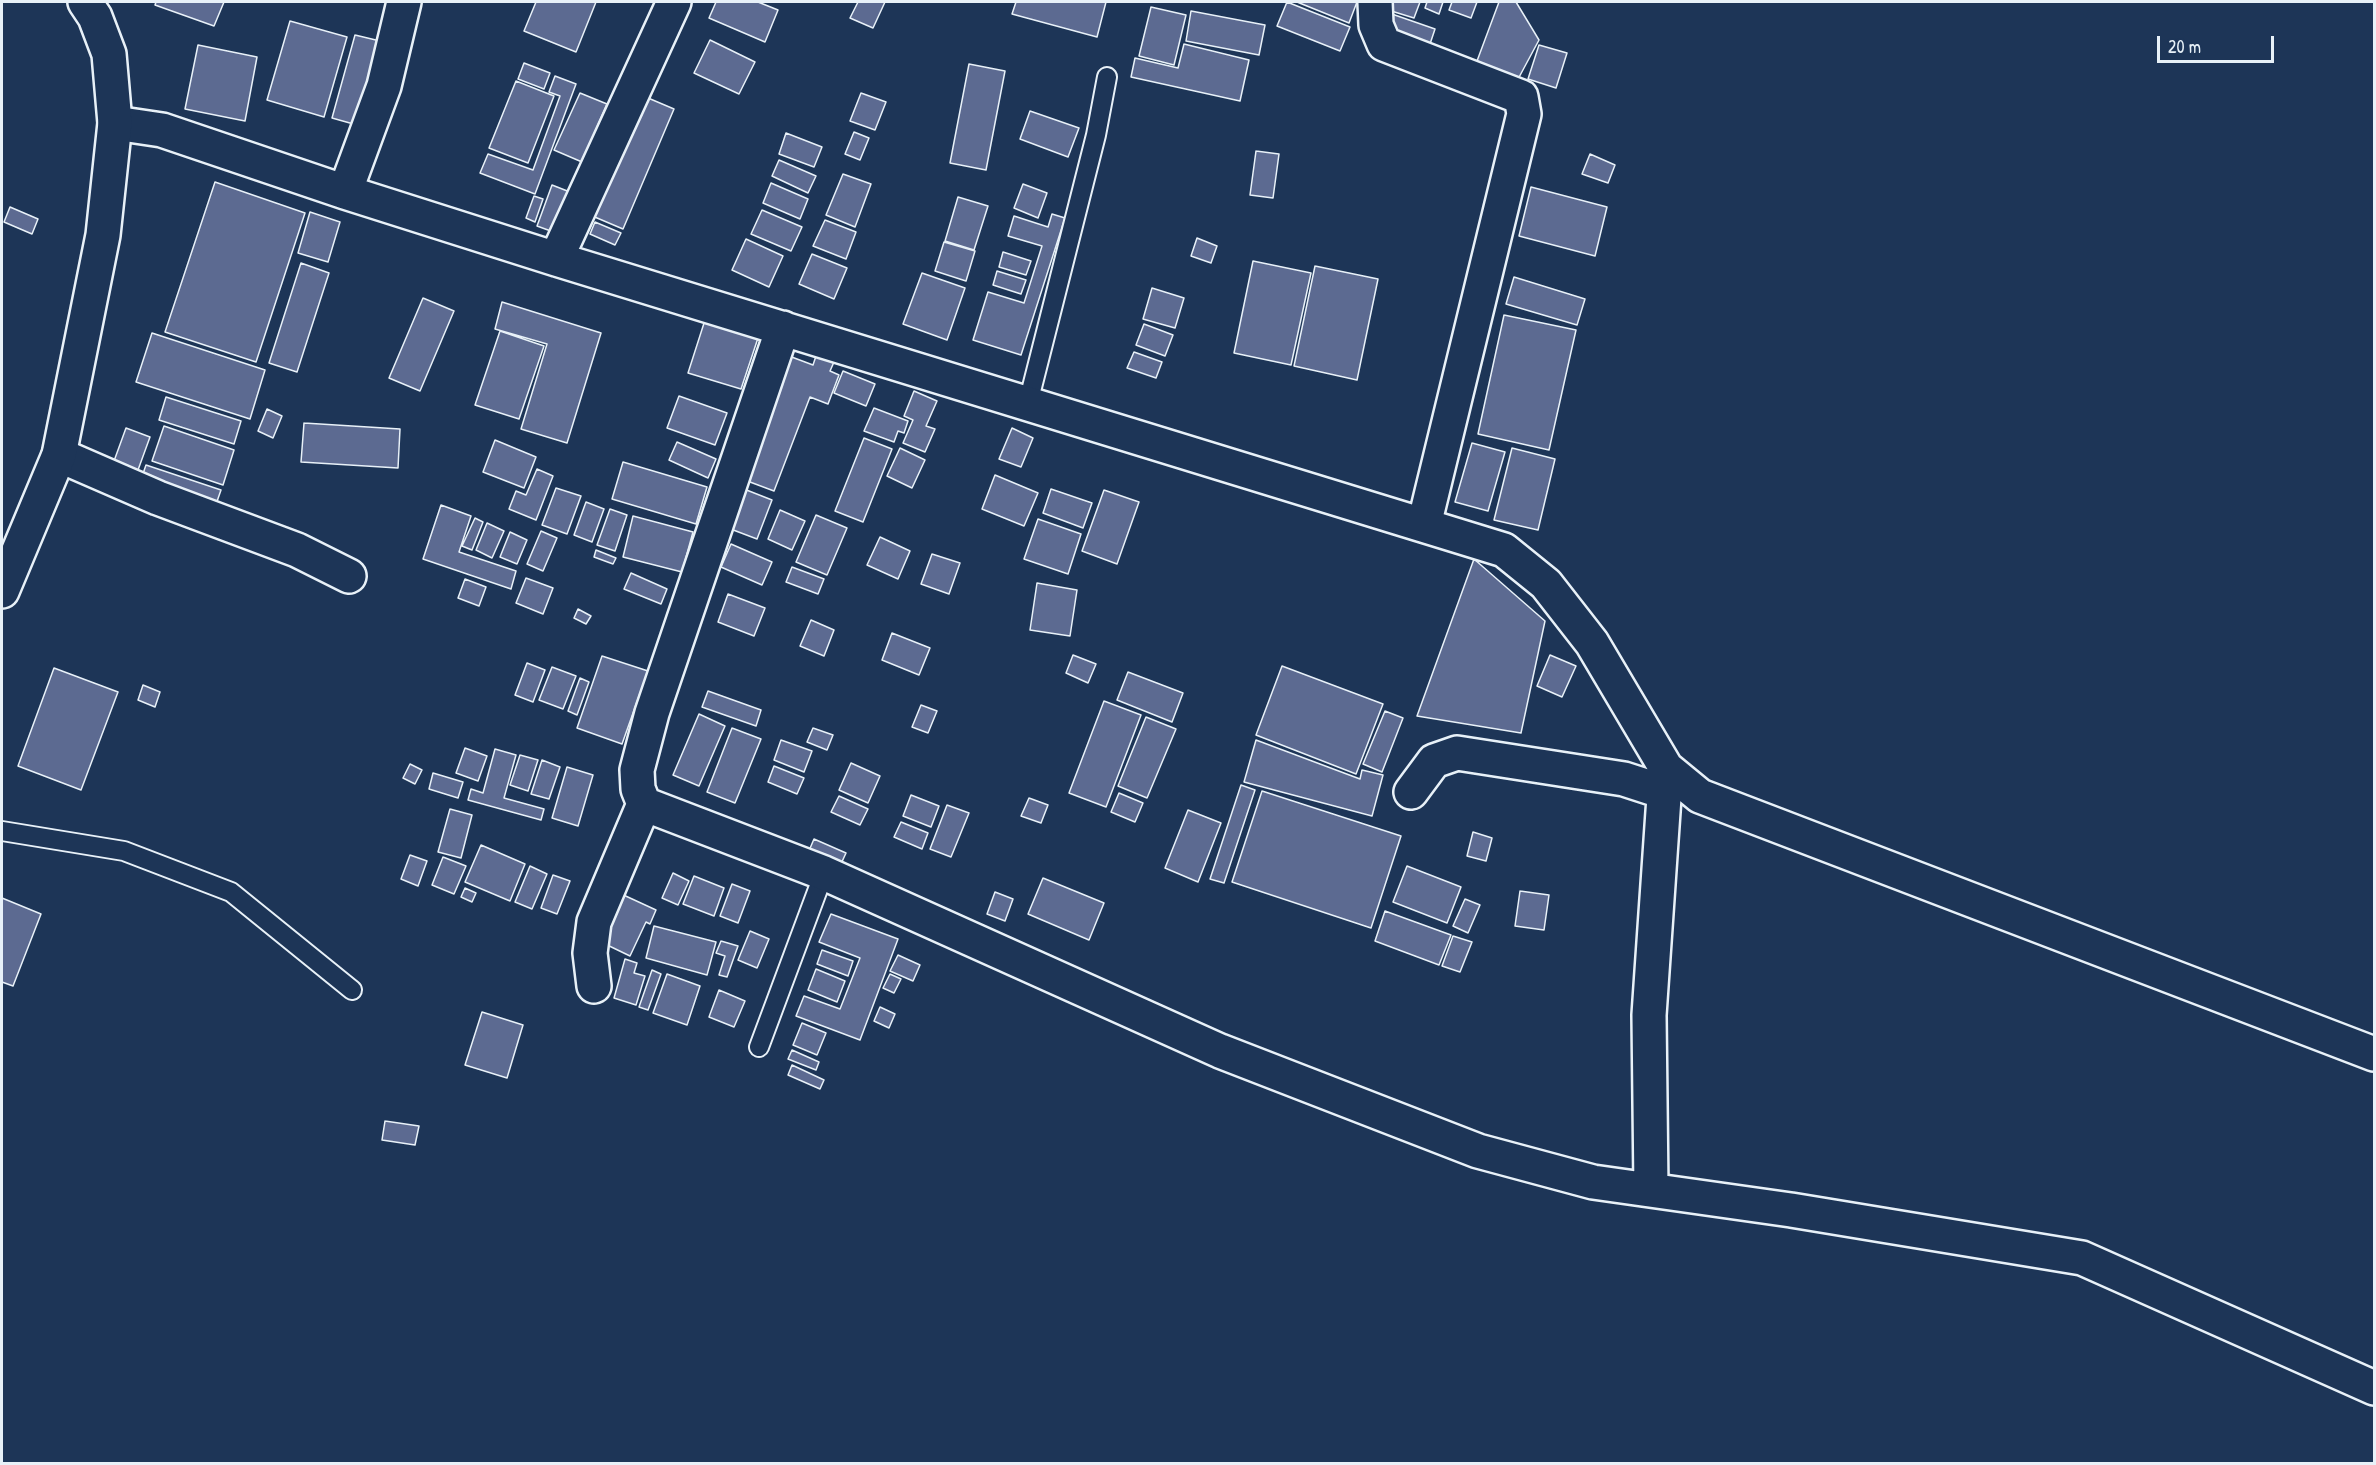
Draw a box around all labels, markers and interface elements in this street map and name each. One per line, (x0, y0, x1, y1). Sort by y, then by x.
scale bar (2160, 24, 2277, 62)
text: 20 m (2168, 34, 2201, 59)

